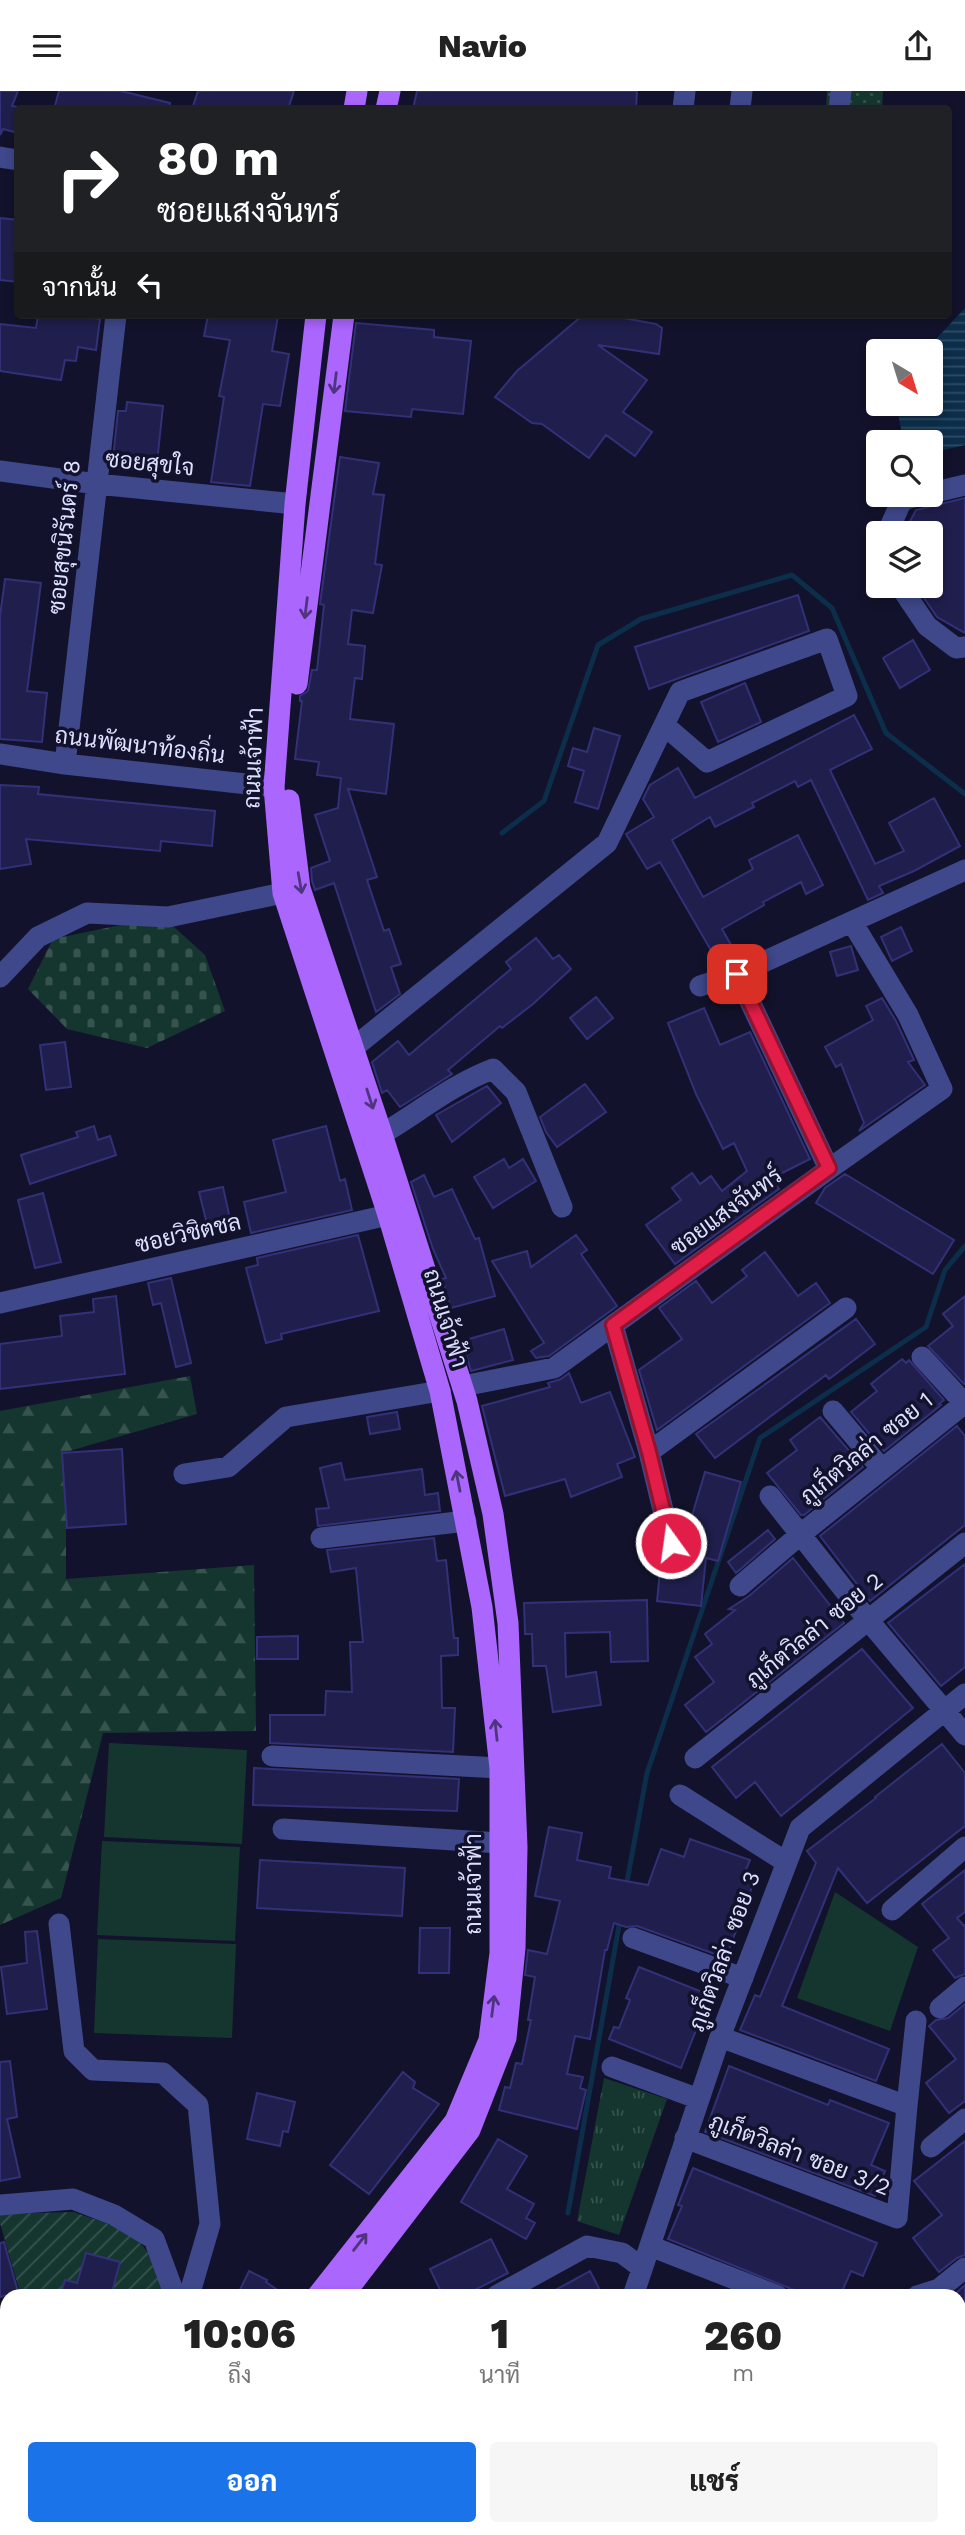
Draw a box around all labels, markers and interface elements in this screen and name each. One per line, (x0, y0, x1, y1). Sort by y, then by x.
icon: menu (28, 27, 66, 65)
text: Navio (438, 27, 527, 65)
icon: share (899, 27, 937, 65)
text: 80 m (157, 129, 279, 187)
icon: right (42, 133, 133, 224)
text: ซอยแสงจันทร์ (157, 192, 340, 230)
icon: left (131, 266, 169, 304)
text: จากนั้น (42, 272, 117, 302)
north arrow (866, 339, 943, 417)
map controls (866, 339, 943, 598)
one-way arrow (328, 371, 341, 393)
button: search (866, 430, 943, 507)
street label: ซอยสุขใจ (104, 442, 196, 484)
street label: ซอยสุขนิรันดร์ 8 (40, 458, 88, 616)
button: layers (866, 521, 943, 598)
one-way arrow (299, 596, 312, 619)
street label: ถนนเจ้าฟ้า (236, 707, 269, 809)
street label: ถนนพัฒนาท้องถิ่น (53, 715, 227, 769)
one-way arrow (294, 871, 307, 894)
pin (707, 944, 767, 1004)
icon: arrive (718, 955, 756, 993)
one-way arrow (364, 1088, 377, 1110)
street label: ซอยแสงจันทร์ (663, 1159, 787, 1261)
street label: ซอยวิชิตชล (132, 1207, 244, 1259)
street label: ถนนเจ้าฟ้า (418, 1265, 475, 1371)
street label: ภูเก็ตวิลล่า ซอย 1 (792, 1383, 940, 1513)
one-way arrow (451, 1470, 464, 1493)
position arrow (634, 1506, 708, 1580)
street label: ภูเก็ตวิลล่า ซอย 2 (738, 1564, 890, 1696)
one-way arrow (489, 1719, 502, 1742)
street label: ถนนเจ้าฟ้า (458, 1833, 487, 1935)
street label: ภูเก็ตวิลล่า ซอย 3 (679, 1866, 769, 2036)
one-way arrow (487, 1995, 500, 2018)
street label: ภูเก็ตวิลล่า ซอย 3/2 (705, 2104, 895, 2204)
one-way arrow (352, 2234, 367, 2252)
text: 10:06 (184, 2309, 296, 2358)
text: 1 (490, 2309, 509, 2358)
text: 260 (704, 2311, 782, 2360)
text: m (732, 2360, 754, 2387)
text: ถึง (228, 2362, 252, 2389)
text: นาที (479, 2362, 520, 2389)
button: ออก (28, 2442, 476, 2522)
button: แชร์ (490, 2442, 938, 2522)

